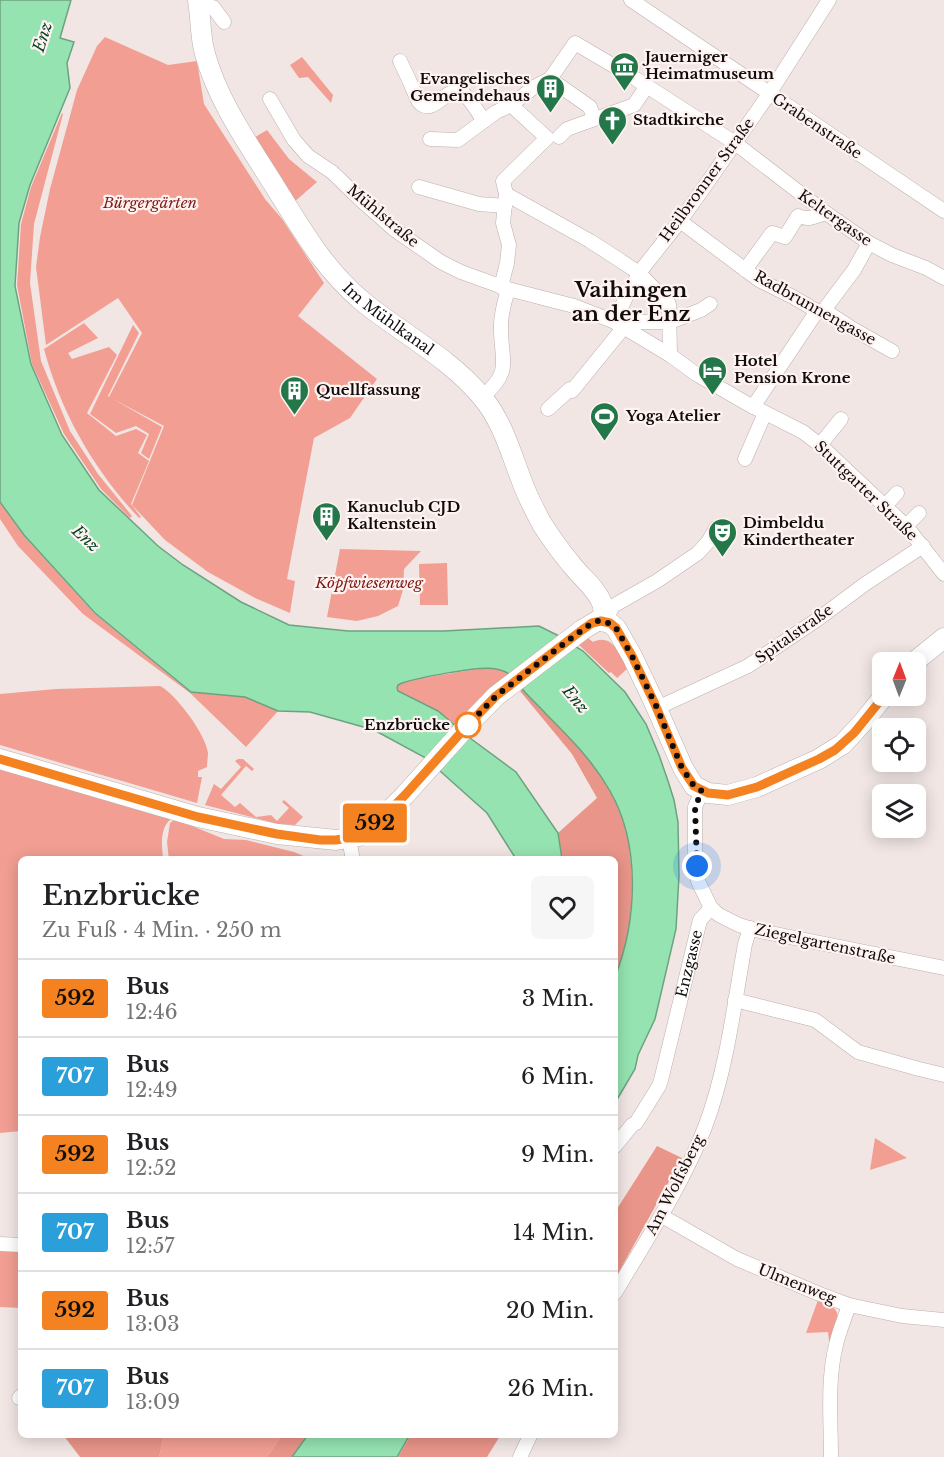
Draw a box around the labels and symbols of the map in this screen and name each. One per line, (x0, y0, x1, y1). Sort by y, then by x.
water label: Enz (28, 20, 56, 55)
place label: Jauerniger Heimatmuseum (642, 47, 775, 83)
museum icon: Jauerniger Heimatmuseum (608, 50, 640, 92)
place label: Evangelisches Gemeindehaus (410, 69, 530, 105)
building icon: Evangelisches Gemeindehaus (535, 72, 567, 114)
street label: Grabenstraße (769, 89, 866, 163)
church icon: Stadtkirche (596, 104, 628, 146)
place label: Stadtkirche (633, 110, 724, 129)
street label: Heilbronner Straße (655, 114, 758, 245)
street label: Mühlstraße (343, 180, 423, 251)
street label: Keltergasse (795, 185, 876, 250)
park label: Bürgergärten (102, 193, 197, 212)
street label: Radbrunnengasse (751, 266, 879, 349)
district label: Vaihingen an der Enz (572, 277, 690, 327)
street label: Im Mühlkanal (339, 278, 438, 359)
place label: Hotel Pension Krone (734, 351, 851, 387)
hotel icon: Hotel Pension Krone (697, 354, 729, 396)
building icon: Quellfassung (279, 374, 311, 416)
place label: Quellfassung (316, 380, 421, 399)
sports icon: Yoga Atelier (589, 400, 621, 442)
place label: Yoga Atelier (625, 406, 721, 425)
street label: Stuttgarter Straße (811, 437, 922, 545)
place label: Kanuclub CJD Kaltenstein (347, 497, 460, 533)
building icon: Kanuclub CJD Kaltenstein (310, 500, 342, 542)
place label: Dimbeldu Kindertheater (743, 513, 855, 549)
theatre icon: Dimbeldu Kindertheater (706, 516, 738, 558)
water label: Enz (67, 520, 104, 556)
park label: Köpfwiesenweg (314, 573, 423, 592)
street label: Spitalstraße (751, 600, 836, 667)
north arrow (872, 652, 926, 706)
water label: Enz (558, 680, 593, 717)
marker: Enzbrücke (455, 712, 481, 738)
place label: Enzbrücke (364, 715, 450, 734)
line badge: 592 (340, 804, 410, 842)
your location (682, 851, 712, 881)
street label: Ziegelgartenstraße (753, 919, 897, 968)
street label: Enzgasse (671, 928, 706, 1000)
street label: Am Wolfsberg (641, 1131, 708, 1239)
street label: Ulmenweg (755, 1259, 840, 1308)

